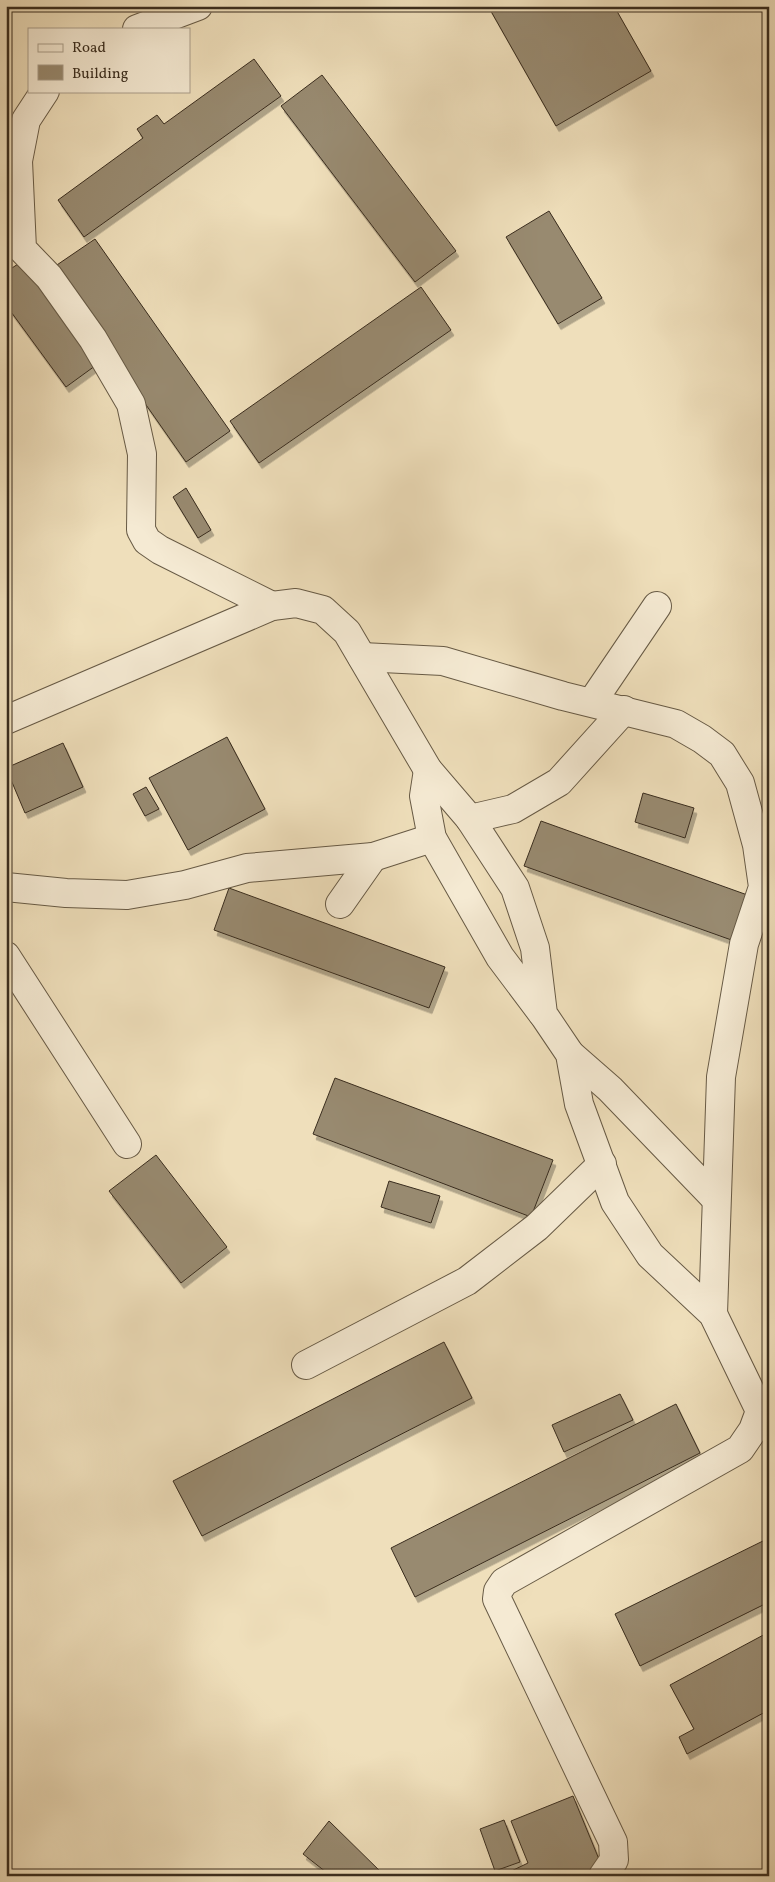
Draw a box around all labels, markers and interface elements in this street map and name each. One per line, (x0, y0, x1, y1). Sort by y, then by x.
legend (28, 28, 190, 92)
text: Road (72, 38, 106, 59)
text: Building (72, 64, 129, 85)

